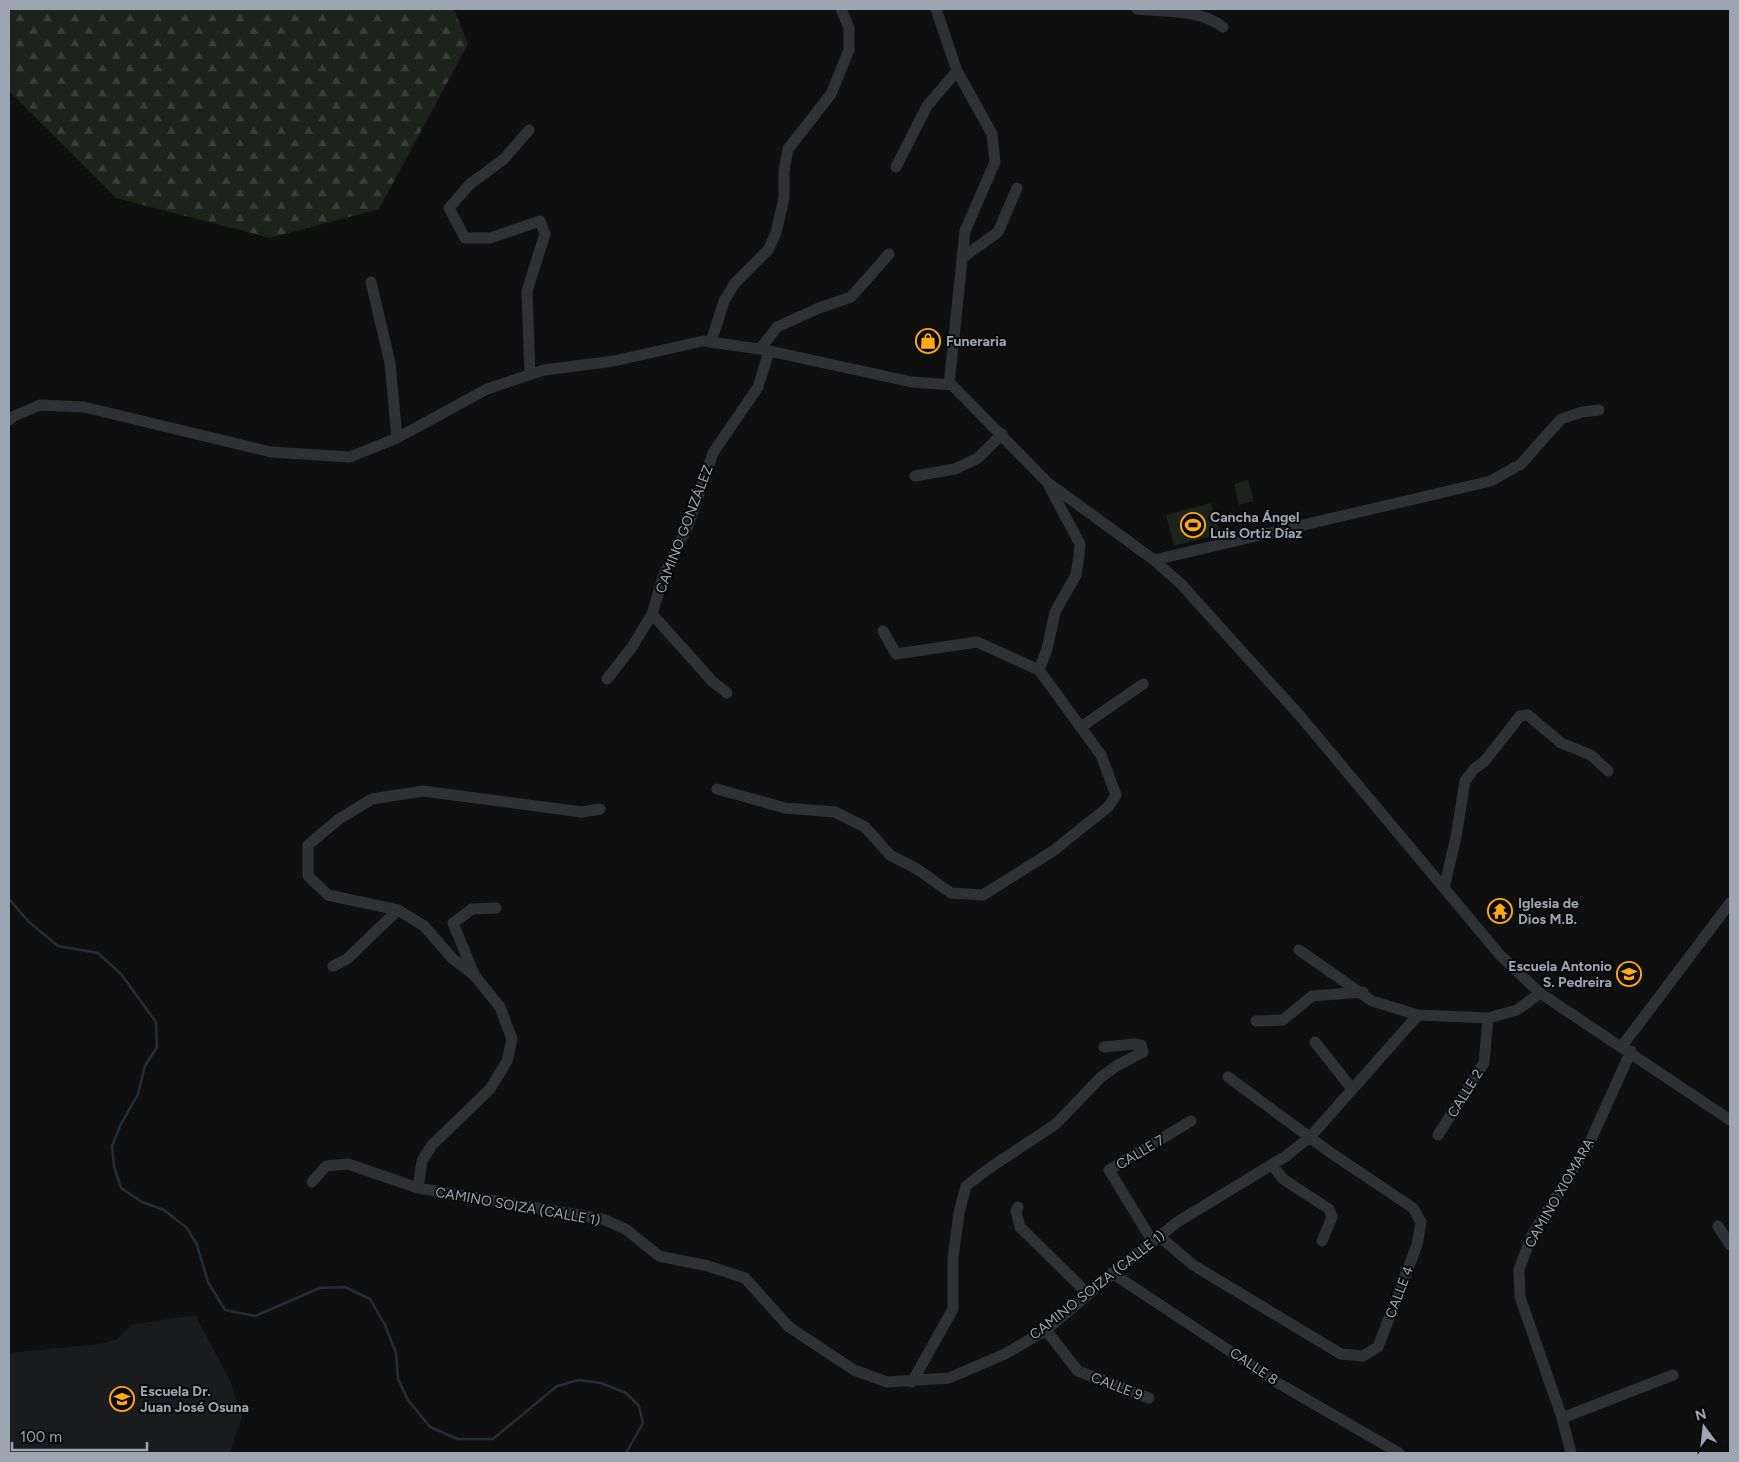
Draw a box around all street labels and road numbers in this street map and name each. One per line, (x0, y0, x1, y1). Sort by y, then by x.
street label: CAMINO GONZÁLEZ (652, 463, 717, 596)
street label: CALLE 2 (1444, 1066, 1487, 1121)
street label: CALLE 7 (1113, 1131, 1168, 1173)
street label: CAMINO XIOMARA (1521, 1135, 1598, 1251)
street label: CAMINO SOIZA (CALLE 1) (434, 1184, 602, 1229)
street label: CAMINO SOIZA (CALLE 1) (1026, 1227, 1168, 1344)
street label: CALLE 4 (1382, 1263, 1417, 1321)
street label: CALLE 8 (1226, 1344, 1281, 1389)
street label: CALLE 9 (1089, 1369, 1145, 1404)

